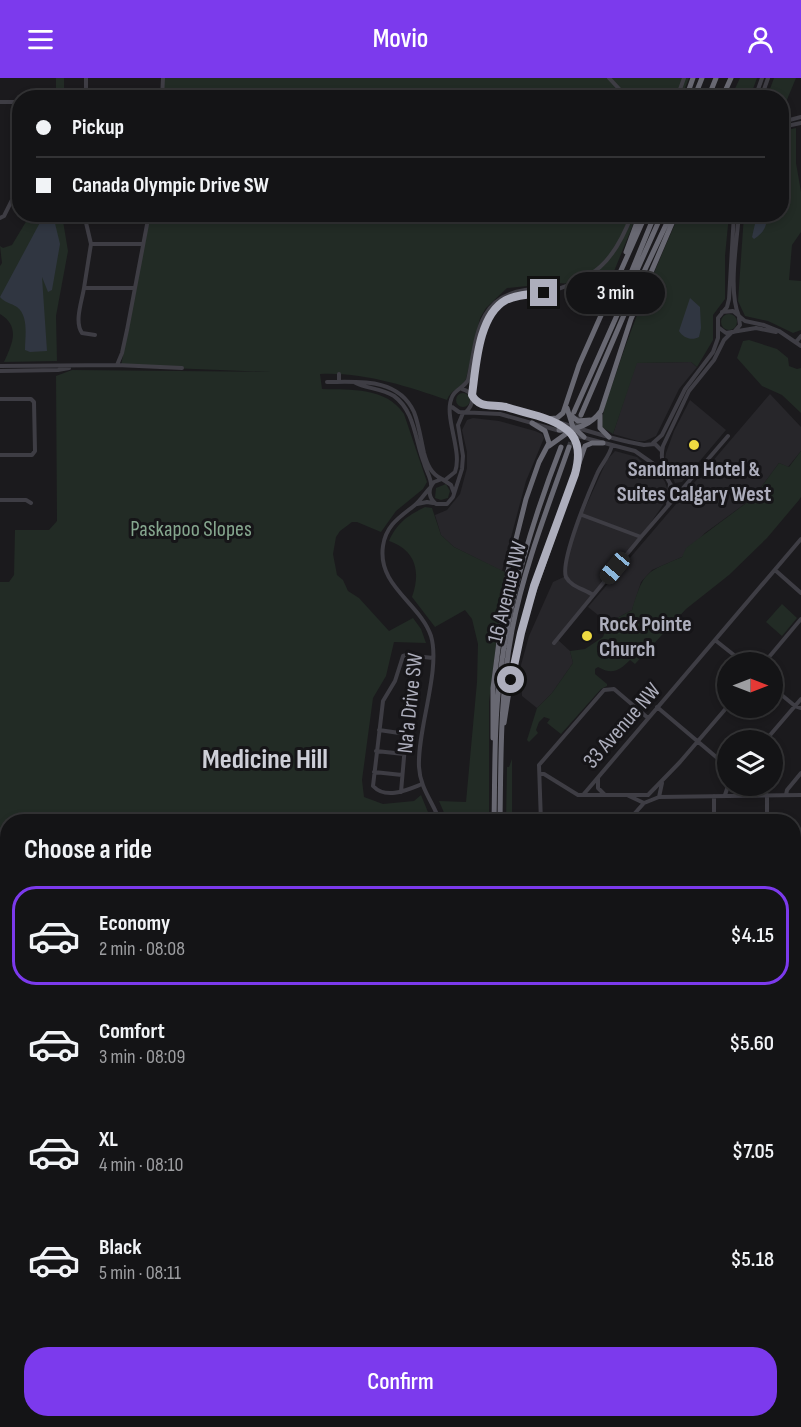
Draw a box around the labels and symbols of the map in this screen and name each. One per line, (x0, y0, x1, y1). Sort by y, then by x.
callout: 3 min (565, 272, 664, 314)
route end (530, 279, 557, 306)
marker: Sandman Hotel & Suites Calgary West (687, 438, 701, 452)
place label: Sandman Hotel & Suites Calgary West (617, 456, 771, 508)
park label: Paskapoo Slopes (130, 516, 252, 543)
street label: 16 Avenue NW (482, 539, 533, 646)
car (597, 548, 633, 588)
place label: Rock Pointe Church (599, 611, 692, 663)
marker: Rock Pointe Church (580, 629, 594, 643)
street label: Na'a Drive SW (392, 652, 429, 755)
north arrow (717, 652, 783, 718)
route start (497, 666, 524, 693)
street label: 33 Avenue NW (578, 678, 667, 774)
district label: Medicine Hill (202, 743, 328, 776)

